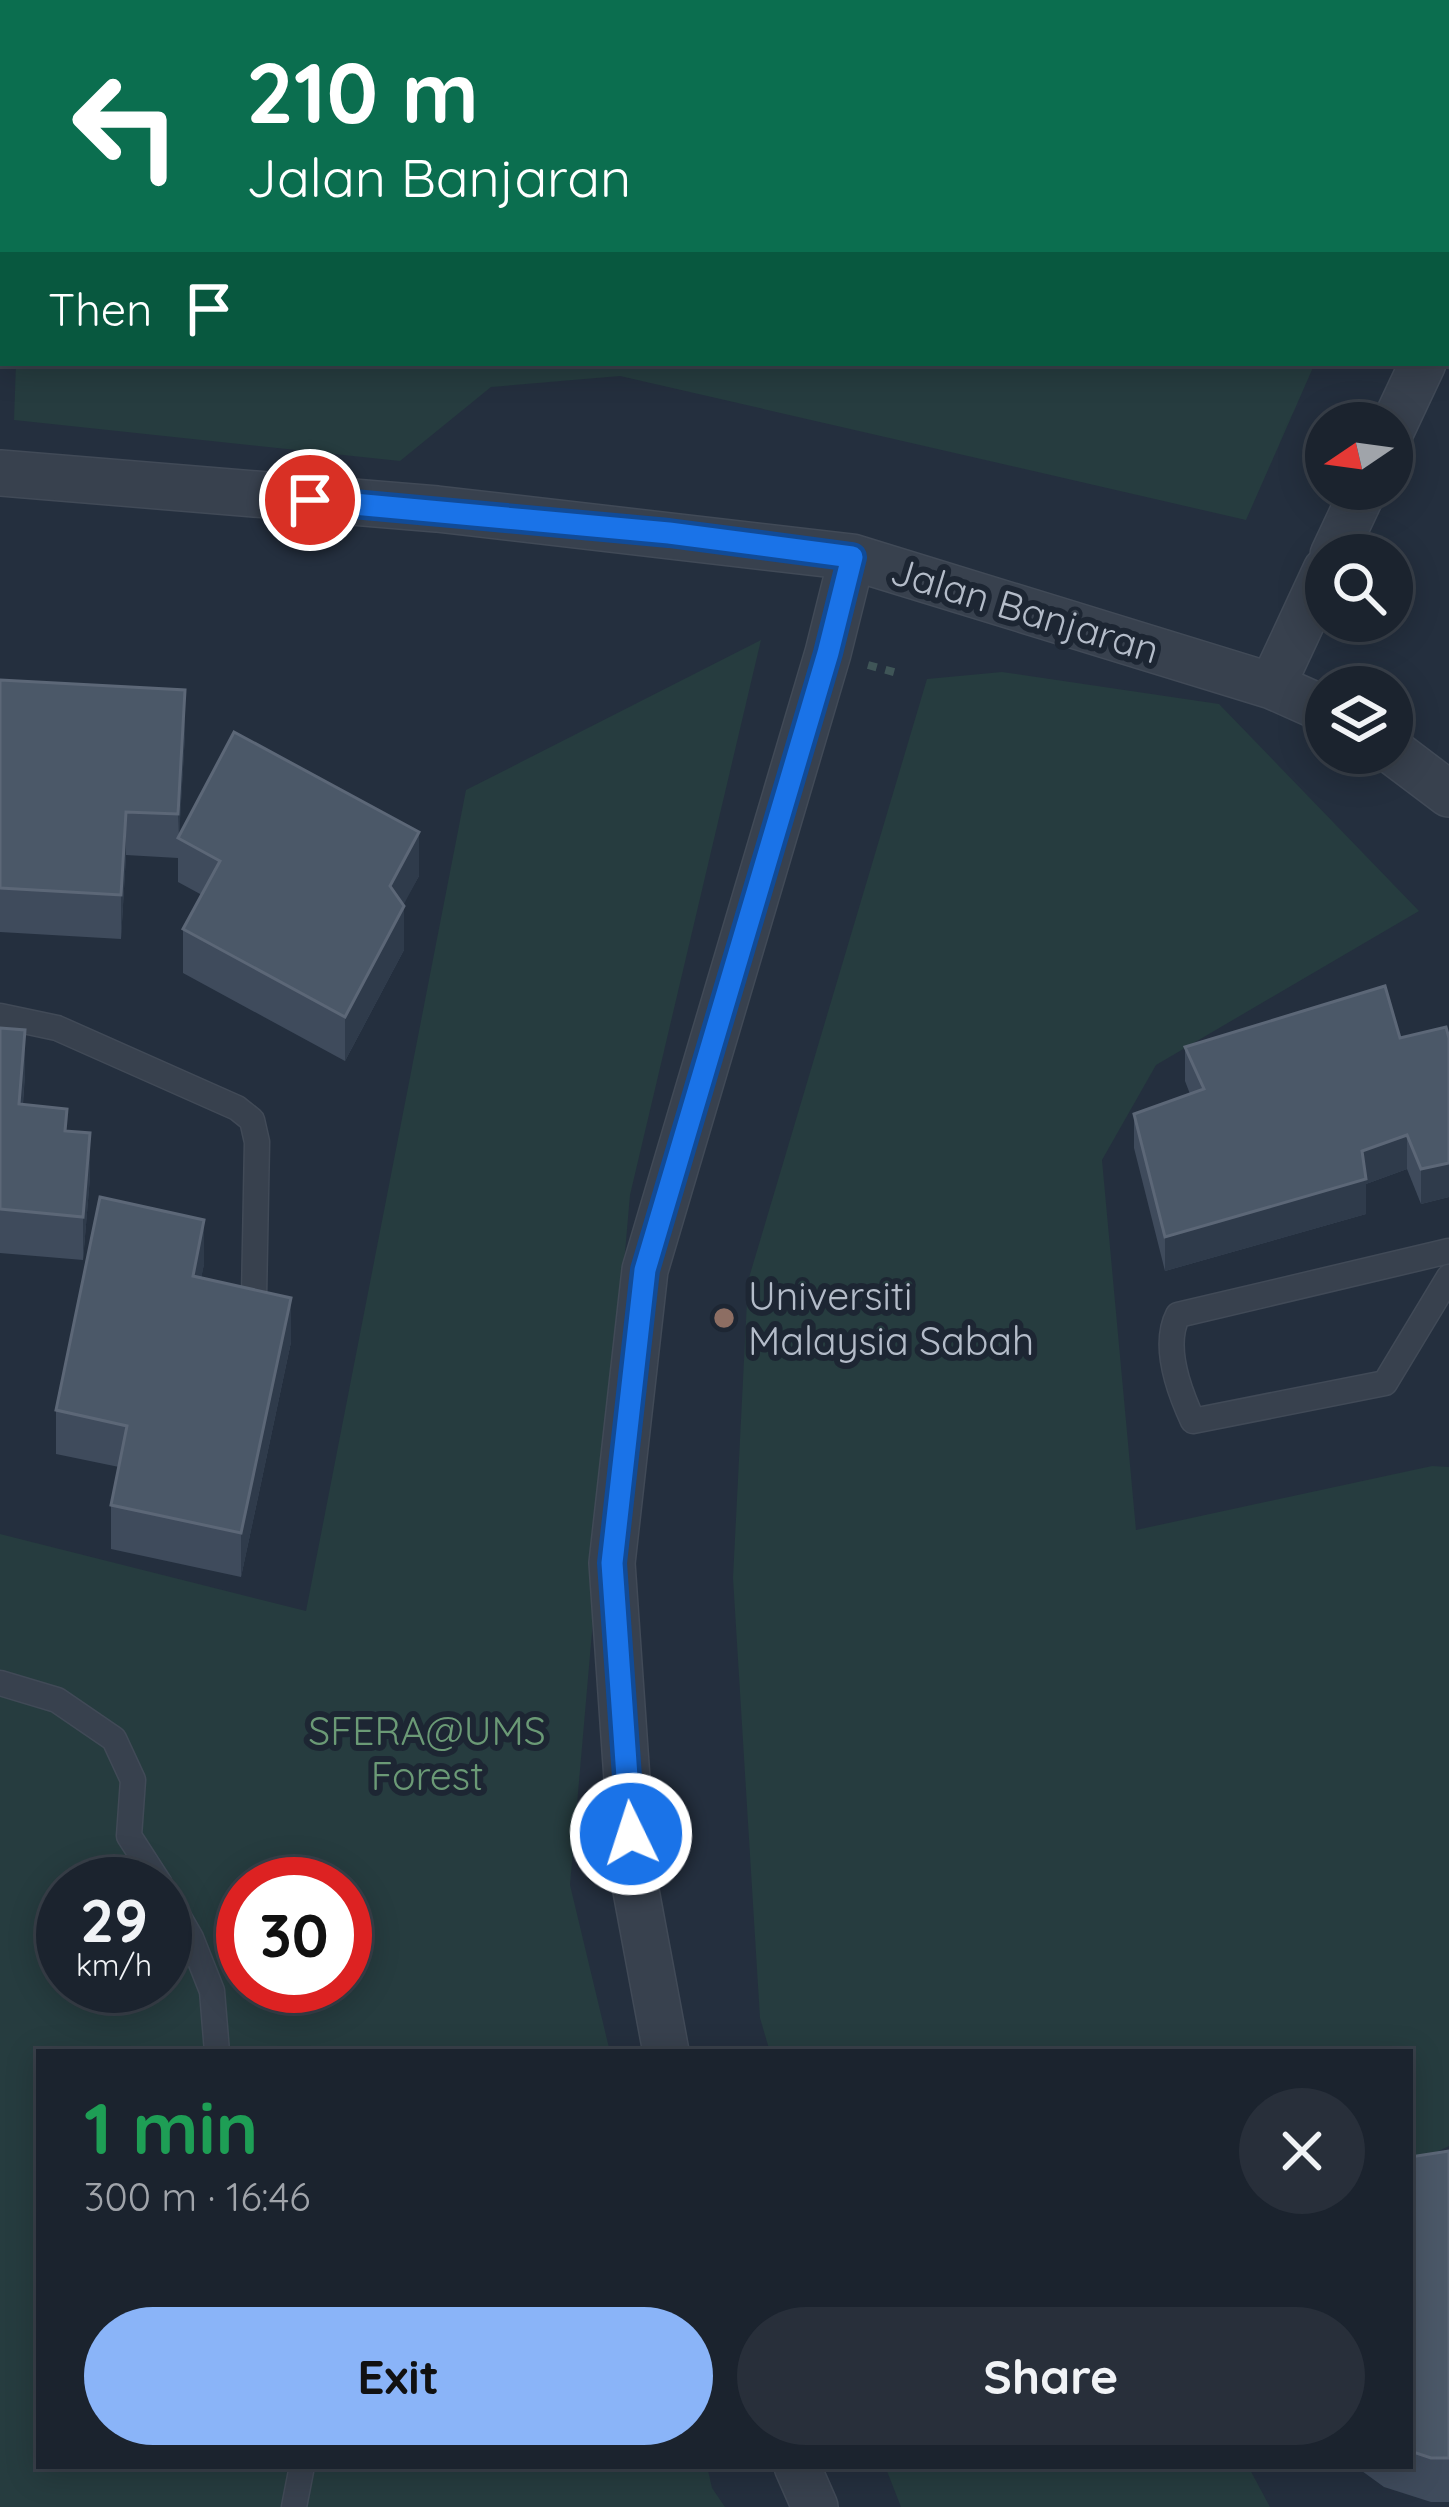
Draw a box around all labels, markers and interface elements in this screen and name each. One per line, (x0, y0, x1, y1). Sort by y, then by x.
text: 210 m (246, 39, 479, 144)
icon: left (48, 48, 204, 204)
text: Jalan Banjaran (246, 143, 631, 211)
icon: arrive (176, 276, 242, 342)
text: Then (48, 281, 152, 337)
north arrow (1305, 402, 1413, 510)
map controls (1305, 402, 1413, 774)
pin (259, 449, 361, 551)
icon: arrive (277, 467, 343, 533)
button: search (1305, 534, 1413, 642)
street label: Jalan Banjaran (885, 545, 1165, 674)
button: layers (1305, 666, 1413, 774)
place label: Universiti Malaysia Sabah (748, 1271, 1034, 1365)
marker: Universiti Malaysia Sabah (711, 1305, 737, 1331)
park label: SFERA@UMS Forest (308, 1706, 546, 1800)
position arrow (568, 1771, 694, 1897)
speed limit sign: 30 (216, 1857, 372, 2013)
text: 29 (80, 1882, 148, 1957)
text: km/h (76, 1946, 152, 1984)
text: 1 min (84, 2082, 258, 2172)
button: close (1239, 2088, 1365, 2214)
text: 300 m · 16:46 (84, 2172, 310, 2221)
button: Exit (84, 2307, 713, 2445)
button: Share (737, 2307, 1365, 2445)

